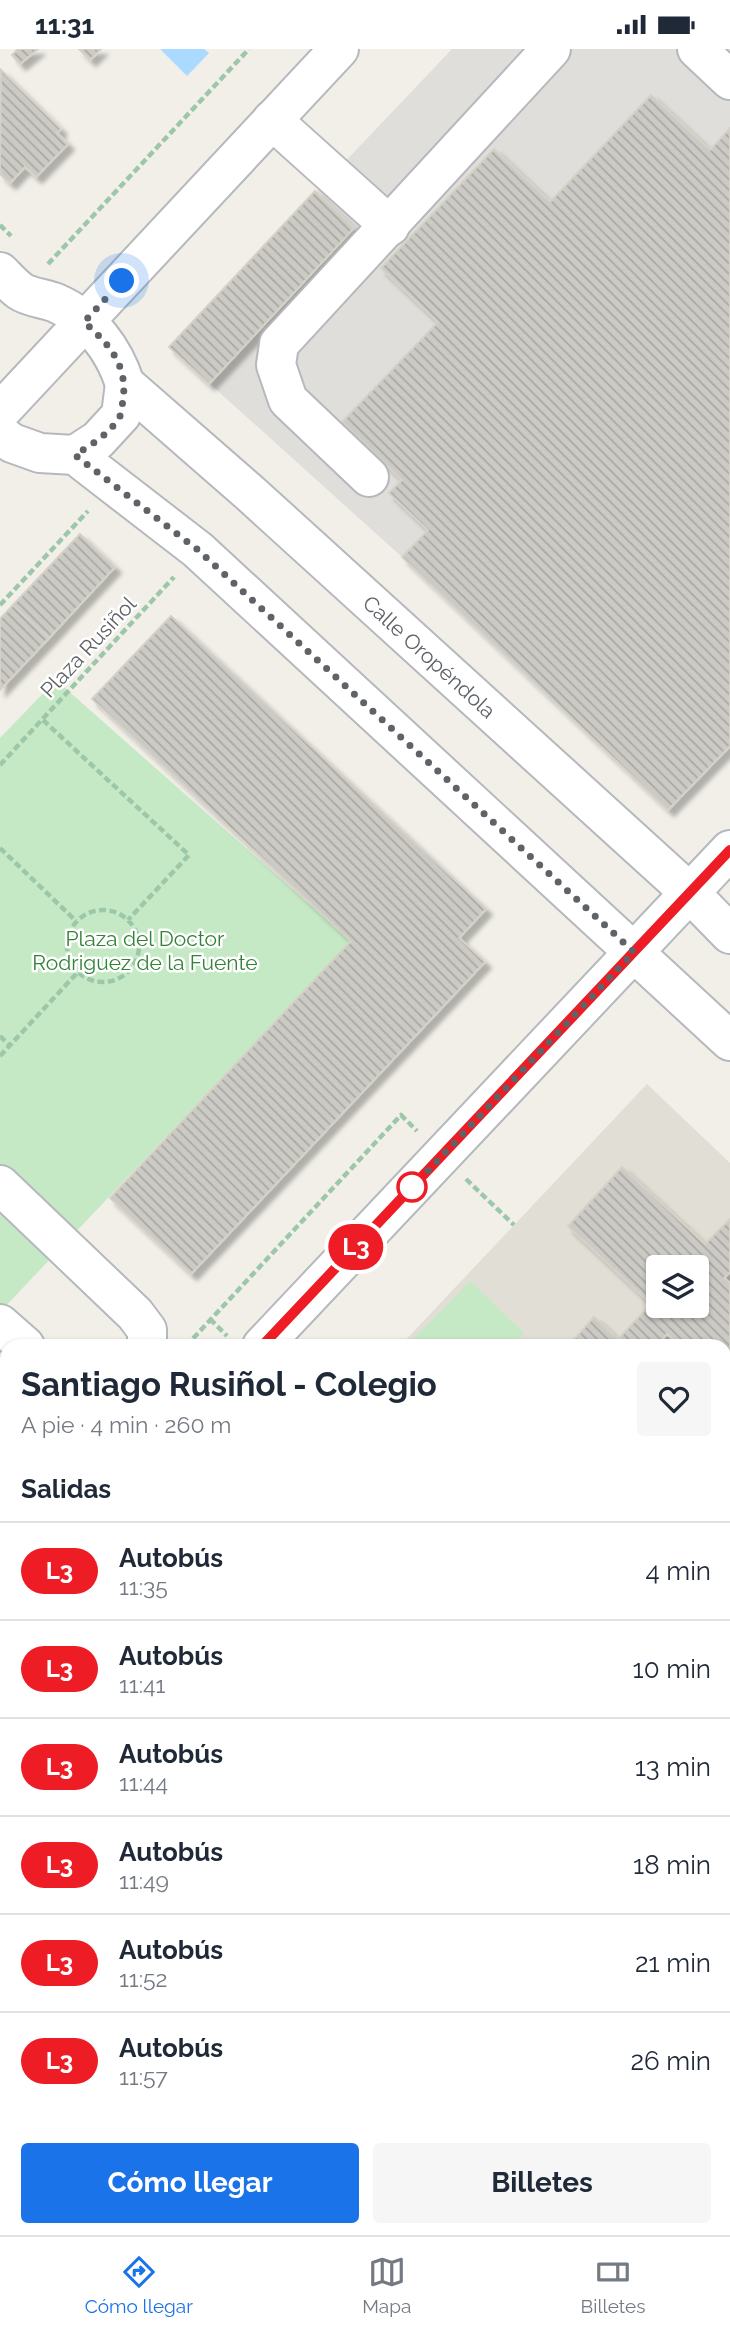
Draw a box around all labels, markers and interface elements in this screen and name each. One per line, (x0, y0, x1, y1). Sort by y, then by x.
text: 11:31 (35, 10, 94, 40)
your location (104, 263, 139, 298)
street label: Calle Oropéndola (358, 590, 501, 723)
street label: Plaza Rusiñol (35, 591, 141, 703)
park label: Plaza del Doctor Rodriguez de la Fuente (32, 926, 258, 975)
unlabelled marker (397, 1172, 427, 1202)
line badge: L3 (324, 1224, 388, 1270)
text: L3 (342, 1232, 370, 1261)
map controls (646, 1255, 709, 1318)
button: layers (646, 1255, 709, 1318)
button: heart (637, 1362, 711, 1436)
text: Santiago Rusiñol - Colegio (21, 1365, 437, 1404)
text: A pie · 4 min · 260 m (21, 1411, 231, 1438)
text: Salidas (21, 1474, 111, 1504)
text: Autobús (119, 1543, 223, 1573)
text: L3 (46, 1556, 73, 1585)
text: 4 min (645, 1556, 711, 1586)
text: 11:35 (119, 1573, 168, 1600)
text: Autobús (119, 1641, 223, 1671)
text: L3 (46, 1654, 73, 1683)
text: 10 min (633, 1654, 711, 1684)
text: 11:41 (119, 1671, 165, 1698)
text: Autobús (119, 1739, 223, 1769)
text: L3 (46, 1752, 73, 1781)
text: 13 min (635, 1752, 711, 1782)
text: 11:44 (119, 1769, 168, 1796)
text: Autobús (119, 1837, 223, 1867)
text: L3 (46, 1850, 73, 1879)
text: 18 min (633, 1850, 711, 1880)
text: 11:49 (119, 1867, 169, 1894)
text: Autobús (119, 1935, 223, 1965)
text: L3 (46, 1948, 73, 1977)
text: 21 min (635, 1948, 711, 1978)
text: 11:52 (119, 1965, 168, 1992)
text: Autobús (119, 2033, 223, 2063)
text: L3 (46, 2046, 73, 2075)
text: 26 min (630, 2046, 711, 2076)
text: 11:57 (119, 2063, 168, 2090)
button: Cómo llegar (21, 2143, 359, 2223)
button: Billetes (373, 2143, 711, 2223)
tab: Cómo llegar (85, 2253, 193, 2317)
tab: Mapa (362, 2253, 411, 2317)
tab: Billetes (581, 2253, 645, 2317)

